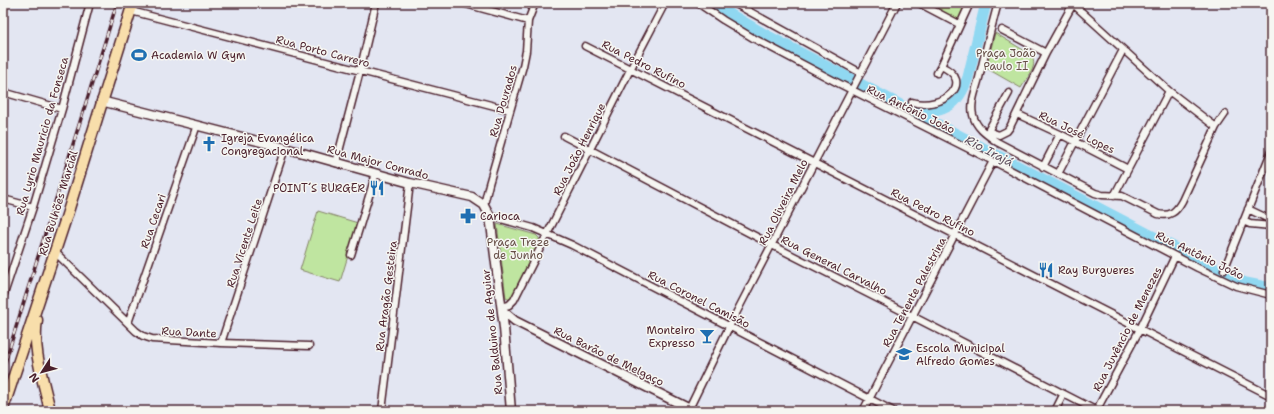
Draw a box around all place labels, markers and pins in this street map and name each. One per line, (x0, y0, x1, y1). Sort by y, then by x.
sports icon: Academia W Gym (130, 46, 148, 64)
place label: Academia W Gym (151, 48, 246, 63)
place label: Igreja Evangélica Congregacional (221, 131, 314, 159)
church icon: Igreja Evangélica Congregacional (200, 135, 218, 153)
restaurant icon: POINT´S BURGER (368, 179, 386, 197)
place label: POINT´S BURGER (273, 181, 365, 196)
pharmacy icon: Carioca (459, 207, 477, 225)
place label: Carioca (480, 209, 520, 224)
restaurant icon: Ray Burgueres (1037, 261, 1055, 279)
place label: Ray Burgueres (1058, 263, 1135, 278)
place label: Monteiro Expresso (646, 323, 695, 351)
bar icon: Monteiro Expresso (698, 327, 716, 345)
place label: Escola Municipal Alfredo Gomes (916, 341, 1005, 369)
school or university icon: Escola Municipal Alfredo Gomes (895, 345, 913, 363)

